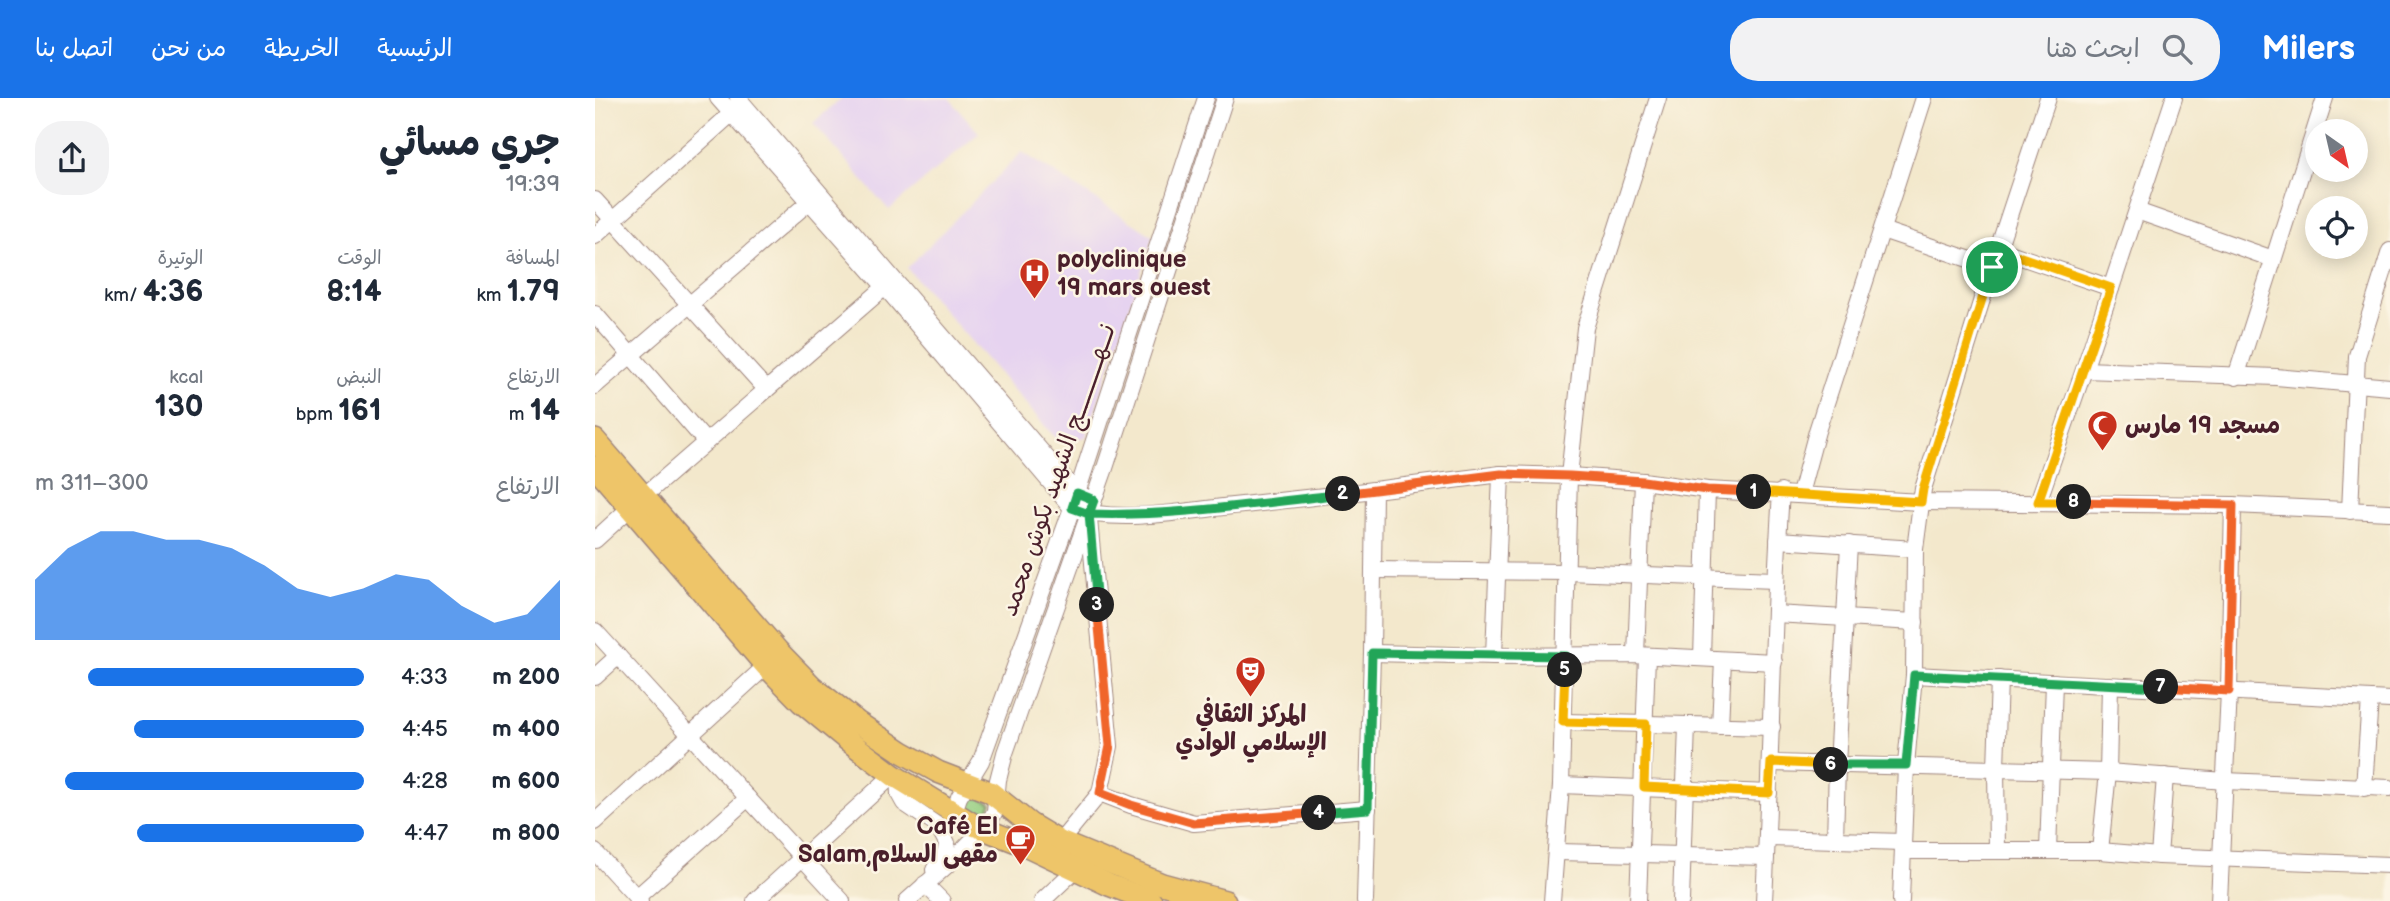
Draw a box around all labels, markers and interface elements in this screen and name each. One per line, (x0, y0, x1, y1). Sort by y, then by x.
search box (1730, 18, 2220, 81)
text: Milers (2262, 29, 2355, 69)
icon: search (2158, 30, 2196, 68)
text: اتصل بنا (35, 34, 113, 63)
text: من نحن (151, 34, 226, 63)
text: الخريطة (264, 34, 339, 63)
text: الرئيسية (377, 34, 453, 63)
text: ابحث هنا (2046, 34, 2140, 65)
north arrow (2305, 119, 2368, 182)
map controls (2305, 119, 2368, 259)
button: share (35, 121, 109, 195)
text: جري مسائي (379, 121, 560, 166)
text: 19:39 (506, 170, 560, 198)
button: locate (2305, 196, 2368, 259)
pin (1962, 237, 2022, 297)
place label: polyclinique 19 mars ouest (1057, 245, 1211, 302)
text: الوتيرة (157, 247, 203, 270)
text: الوقت (337, 247, 382, 270)
text: المسافة (506, 247, 560, 270)
icon: arrive (1973, 248, 2011, 286)
hospital icon: polyclinique 19 mars ouest (1017, 256, 1051, 300)
text: 4:36 (143, 274, 203, 310)
text: 8:14 (326, 274, 382, 310)
text: 1.79 (507, 274, 560, 310)
text: /km (104, 284, 143, 307)
text: km (476, 284, 507, 307)
street label: نـــهـــــــــــج الشهيد بكوش محمد (994, 320, 1123, 620)
text: kcal (169, 366, 203, 389)
text: النبض (336, 366, 382, 389)
text: الارتفاع (507, 366, 560, 389)
text: 130 (155, 389, 203, 425)
text: 161 (338, 393, 382, 429)
text: 14 (530, 393, 560, 429)
text: bpm (296, 403, 338, 426)
text: m (509, 403, 530, 426)
mosque icon: مسجد 19 مارس (2085, 408, 2119, 452)
place label: مسجد 19 مارس (2125, 411, 2280, 440)
text: 300–311 m (35, 469, 149, 497)
text: الارتفاع (496, 473, 560, 501)
pin: 1 (1737, 474, 1771, 510)
pin: 2 (1325, 476, 1361, 512)
text: 1 (1750, 480, 1758, 503)
text: 2 (1337, 482, 1348, 505)
pin: 8 (2057, 484, 2091, 520)
text: 8 (2068, 490, 2079, 513)
pin: 3 (1079, 588, 1115, 622)
text: 3 (1091, 593, 1102, 616)
pin: 5 (1548, 652, 1583, 688)
theatre icon: المركز الثقافي الإسلامي الوادي (1234, 655, 1268, 699)
text: 5 (1559, 658, 1570, 681)
text: 4:33 (401, 663, 448, 691)
text: 200 m (492, 663, 560, 691)
pin: 7 (2143, 670, 2179, 704)
text: 7 (2155, 675, 2166, 698)
place label: المركز الثقافي الإسلامي الوادي (1175, 697, 1327, 763)
text: 4:45 (402, 715, 448, 743)
text: 400 m (492, 715, 560, 743)
pin: 6 (1813, 748, 1849, 782)
text: 6 (1825, 753, 1836, 776)
text: 4:28 (402, 767, 448, 795)
text: 600 m (492, 767, 560, 795)
pin: 4 (1301, 796, 1337, 830)
text: 4 (1313, 801, 1324, 824)
place label: Café El Salam,مقهى السلام (798, 812, 998, 872)
text: 4:47 (404, 819, 448, 847)
text: 800 m (492, 819, 560, 847)
cafe icon: Café El Salam,مقهى السلام (1004, 823, 1038, 867)

